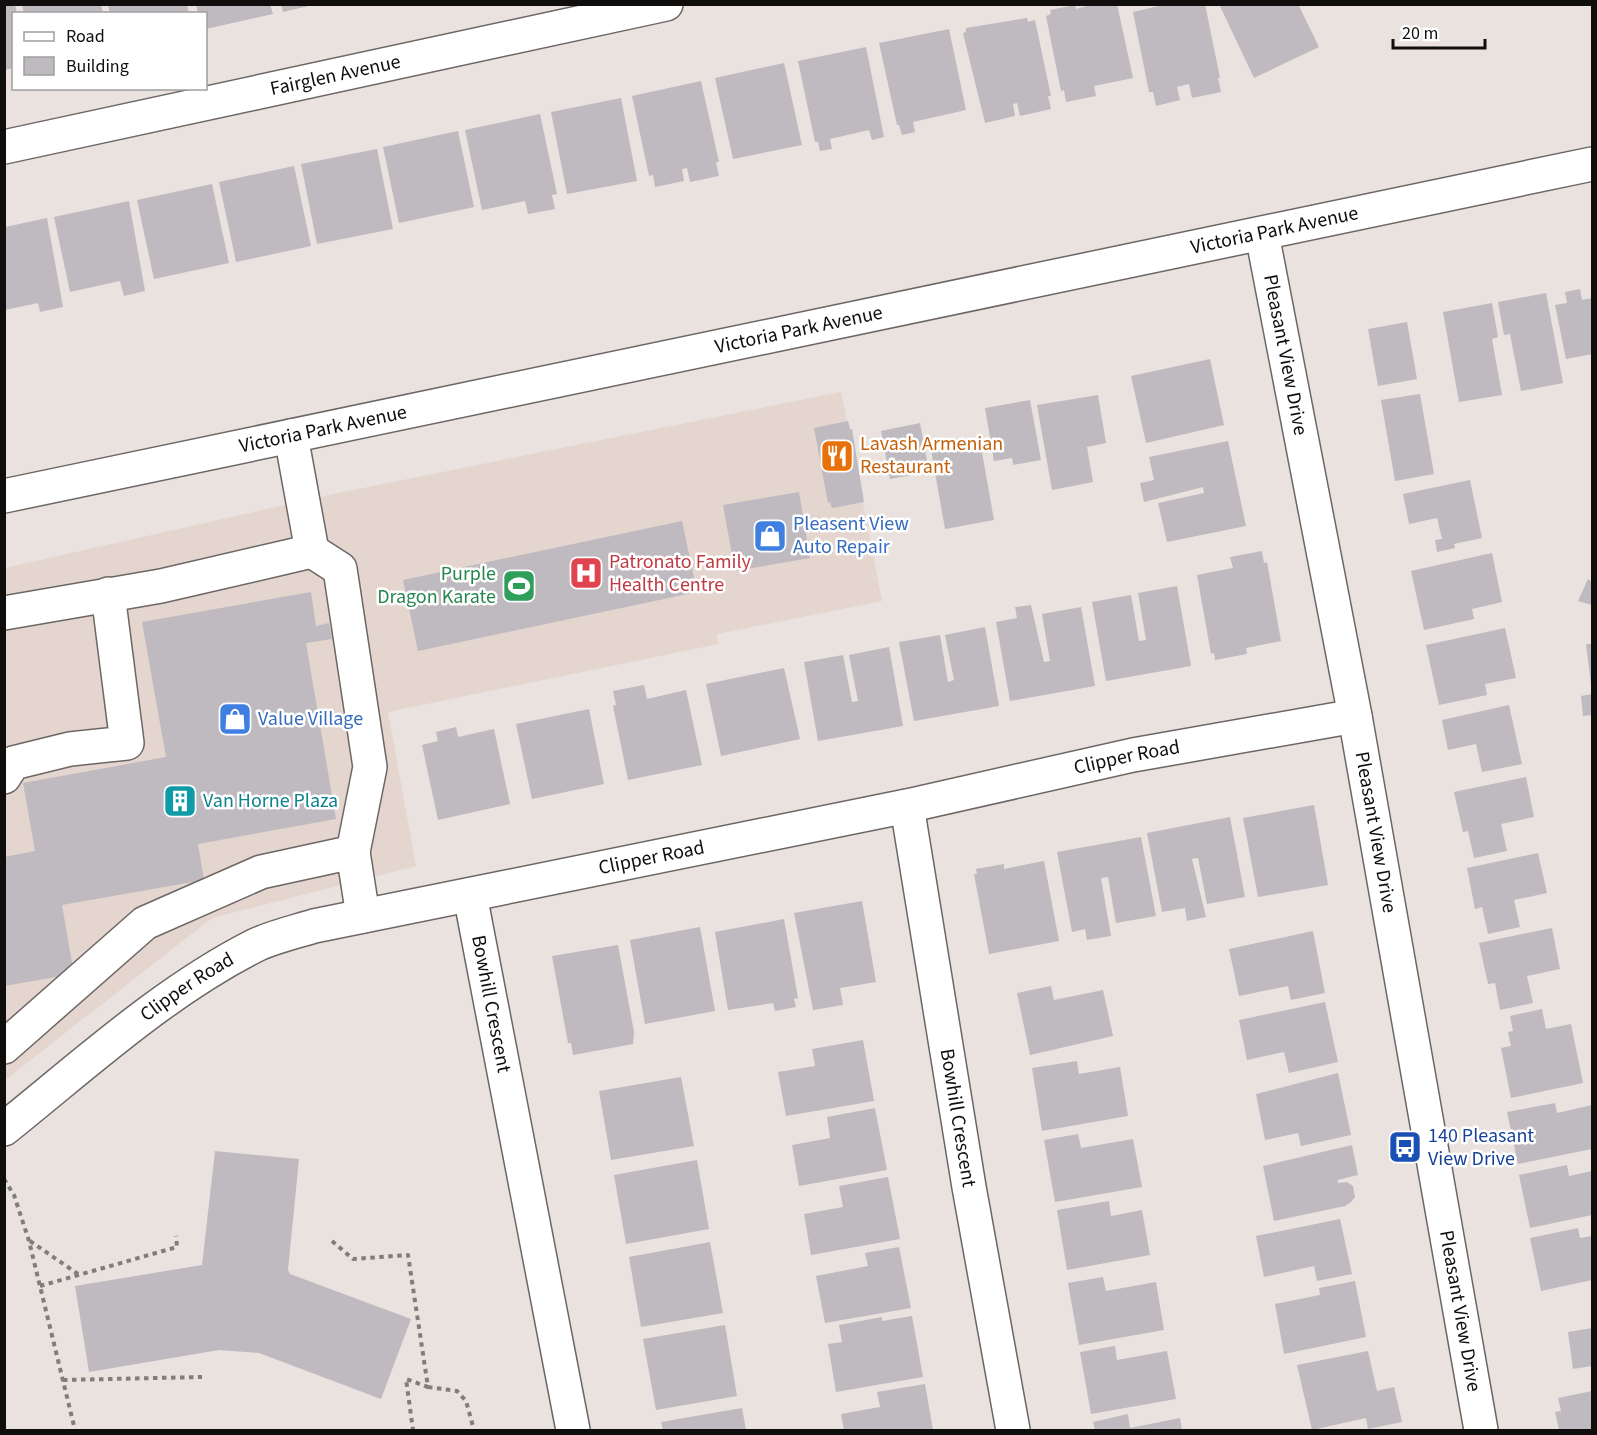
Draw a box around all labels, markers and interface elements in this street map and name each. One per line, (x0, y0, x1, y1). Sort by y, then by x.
legend (12, 12, 207, 90)
scale bar (1393, 12, 1484, 50)
text: 20 m (1402, 21, 1438, 46)
text: Road (66, 24, 105, 49)
street label: Fairglen Avenue (268, 48, 403, 103)
text: Building (66, 54, 129, 79)
street label: Victoria Park Avenue (1188, 199, 1361, 262)
street label: Pleasant View Drive (1256, 272, 1315, 438)
street label: Victoria Park Avenue (712, 299, 885, 361)
street label: Victoria Park Avenue (237, 398, 410, 460)
place label: Lavash Armenian Restaurant (860, 430, 1003, 481)
restaurant icon: Lavash Armenian Restaurant (819, 438, 855, 474)
place label: Pleasent View Auto Repair (793, 510, 909, 561)
shop icon: Pleasent View Auto Repair (752, 518, 788, 554)
place label: Patronato Family Health Centre (609, 548, 752, 599)
hospital icon: Patronato Family Health Centre (568, 555, 604, 591)
place label: Purple Dragon Karate (377, 560, 496, 611)
sports icon: Purple Dragon Karate (501, 568, 537, 604)
shop icon: Value Village (217, 701, 253, 737)
place label: Value Village (258, 705, 363, 733)
street label: Clipper Road (1071, 733, 1182, 782)
street label: Pleasant View Drive (1348, 749, 1404, 915)
building icon: Van Horne Plaza (162, 783, 198, 819)
place label: Van Horne Plaza (203, 787, 338, 815)
street label: Clipper Road (596, 833, 707, 882)
street label: Bowhill Crescent (464, 933, 518, 1076)
street label: Clipper Road (134, 946, 239, 1028)
street label: Bowhill Crescent (933, 1047, 983, 1189)
place label: 140 Pleasant View Drive (1428, 1122, 1534, 1173)
bus stop icon: 140 Pleasant View Drive (1387, 1129, 1423, 1165)
street label: Pleasant View Drive (1432, 1228, 1488, 1394)

